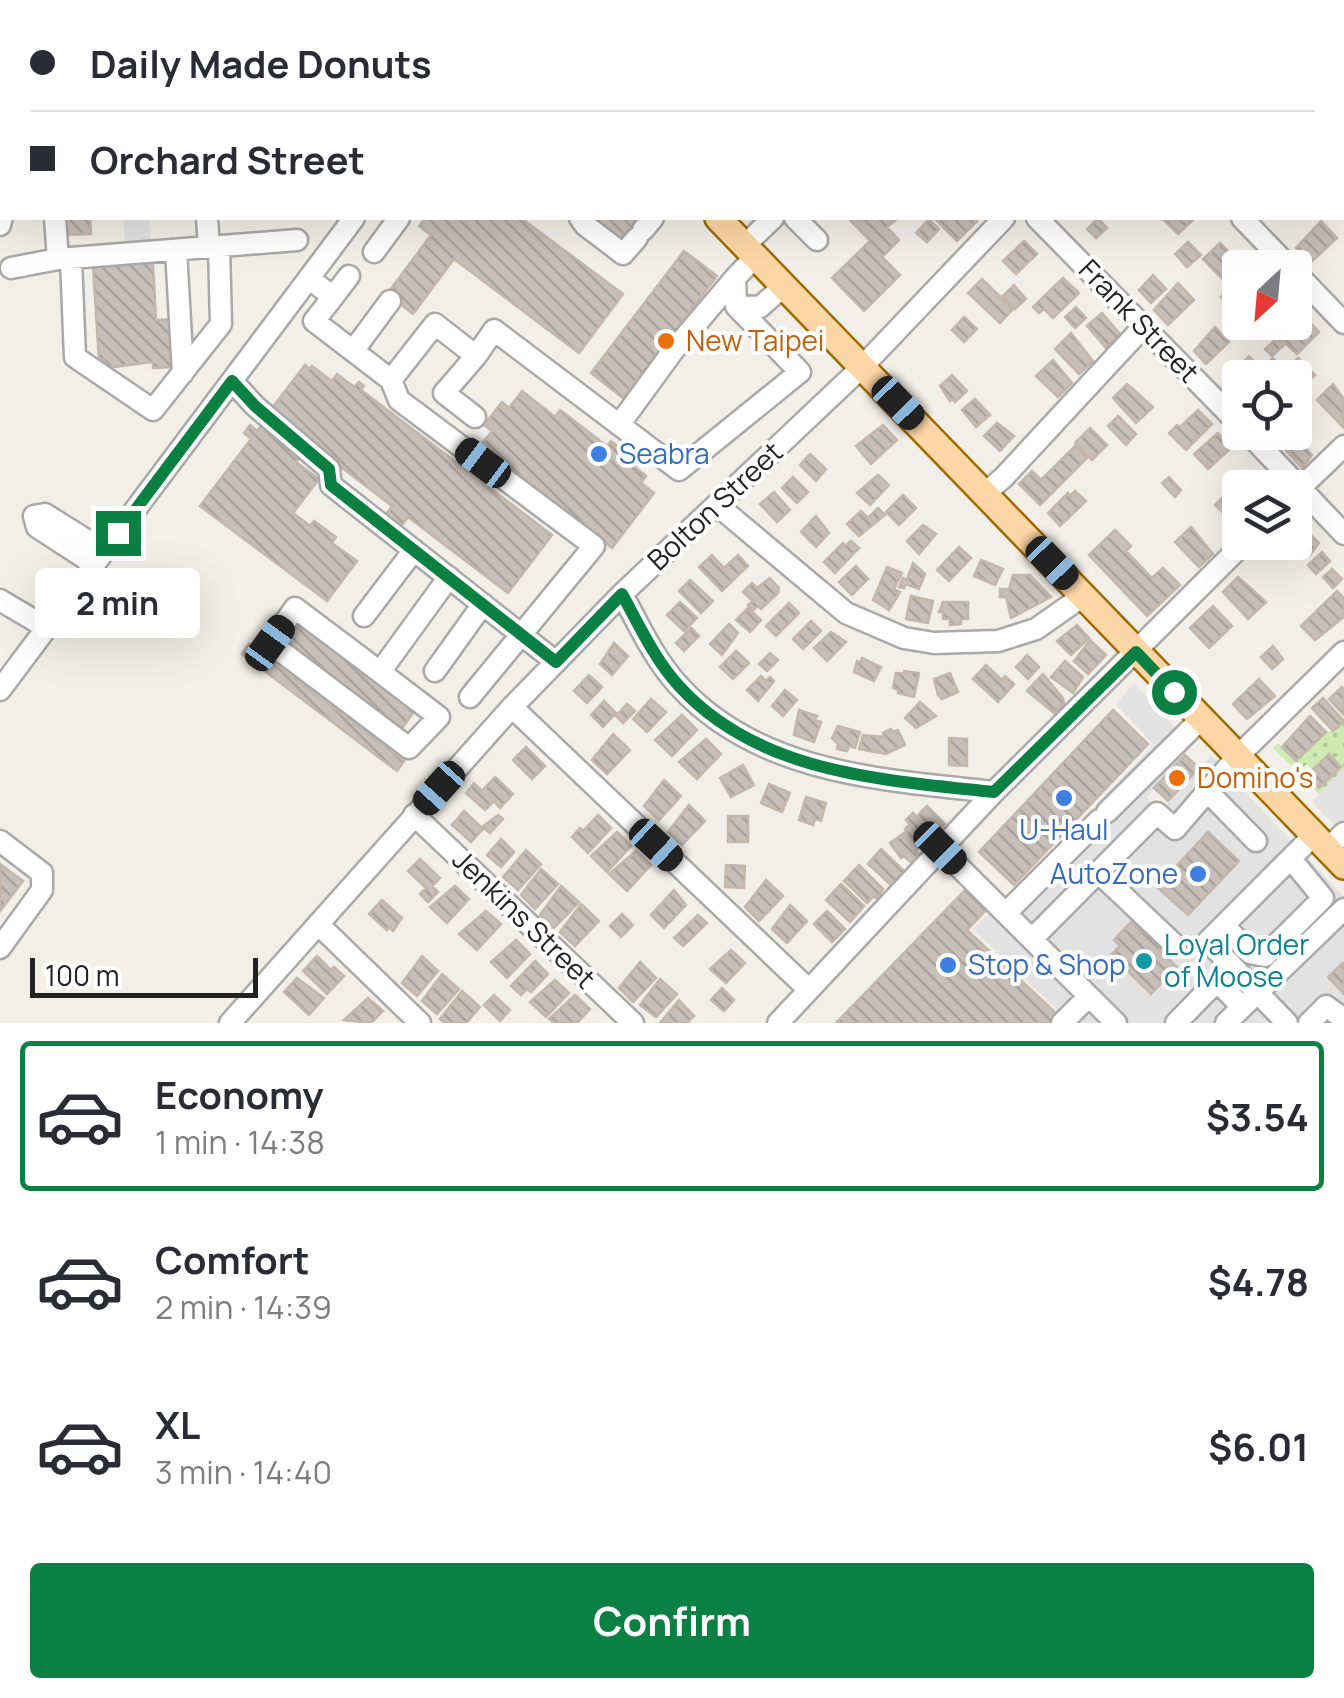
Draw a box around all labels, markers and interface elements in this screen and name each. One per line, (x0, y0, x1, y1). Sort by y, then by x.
text: Daily Made Donuts (90, 37, 432, 89)
text: Orchard Street (90, 133, 365, 185)
street label: Frank Street (1071, 250, 1208, 390)
north arrow (1222, 250, 1312, 340)
map controls (1222, 250, 1312, 560)
place label: New Taipei (686, 321, 824, 359)
marker: New Taipei (655, 330, 677, 352)
button: locate (1222, 360, 1312, 450)
car (866, 371, 930, 435)
car (450, 433, 516, 493)
street label: Bolton Street (638, 433, 790, 578)
place label: Seabra (619, 434, 710, 472)
marker: Seabra (588, 443, 610, 465)
button: layers (1222, 470, 1312, 560)
route end (96, 511, 141, 556)
car (1020, 531, 1084, 595)
callout: 2 min (36, 568, 200, 638)
text: 2 min (76, 581, 159, 625)
car (240, 610, 300, 676)
route start (1152, 670, 1197, 715)
car (408, 756, 470, 820)
place label: Domino's (1197, 758, 1313, 796)
marker: Domino's (1166, 767, 1188, 789)
marker: U-Haul (1053, 787, 1075, 809)
place label: U-Haul (1019, 810, 1109, 848)
car (624, 814, 688, 876)
car (908, 816, 972, 880)
street label: Jenkins Street (445, 840, 604, 996)
place label: AutoZone (1050, 854, 1178, 892)
marker: AutoZone (1187, 863, 1209, 885)
place label: Loyal Order of Moose (1164, 925, 1309, 995)
place label: Stop & Shop (968, 945, 1126, 983)
marker: Loyal Order of Moose (1133, 950, 1155, 972)
scale bar (30, 953, 258, 998)
marker: Stop & Shop (937, 954, 959, 976)
text: 100 m (45, 956, 119, 994)
text: Economy (155, 1068, 324, 1120)
icon: car (35, 1071, 125, 1161)
text: $3.54 (1206, 1090, 1309, 1142)
text: 1 min · 14:38 (155, 1120, 325, 1164)
text: Comfort (155, 1233, 309, 1285)
icon: car (35, 1236, 125, 1326)
text: $4.78 (1208, 1255, 1309, 1307)
text: 2 min · 14:39 (155, 1285, 332, 1329)
text: XL (155, 1398, 200, 1450)
icon: car (35, 1401, 125, 1491)
text: $6.01 (1208, 1420, 1309, 1472)
text: 3 min · 14:40 (155, 1450, 332, 1494)
button: Confirm (30, 1563, 1314, 1678)

